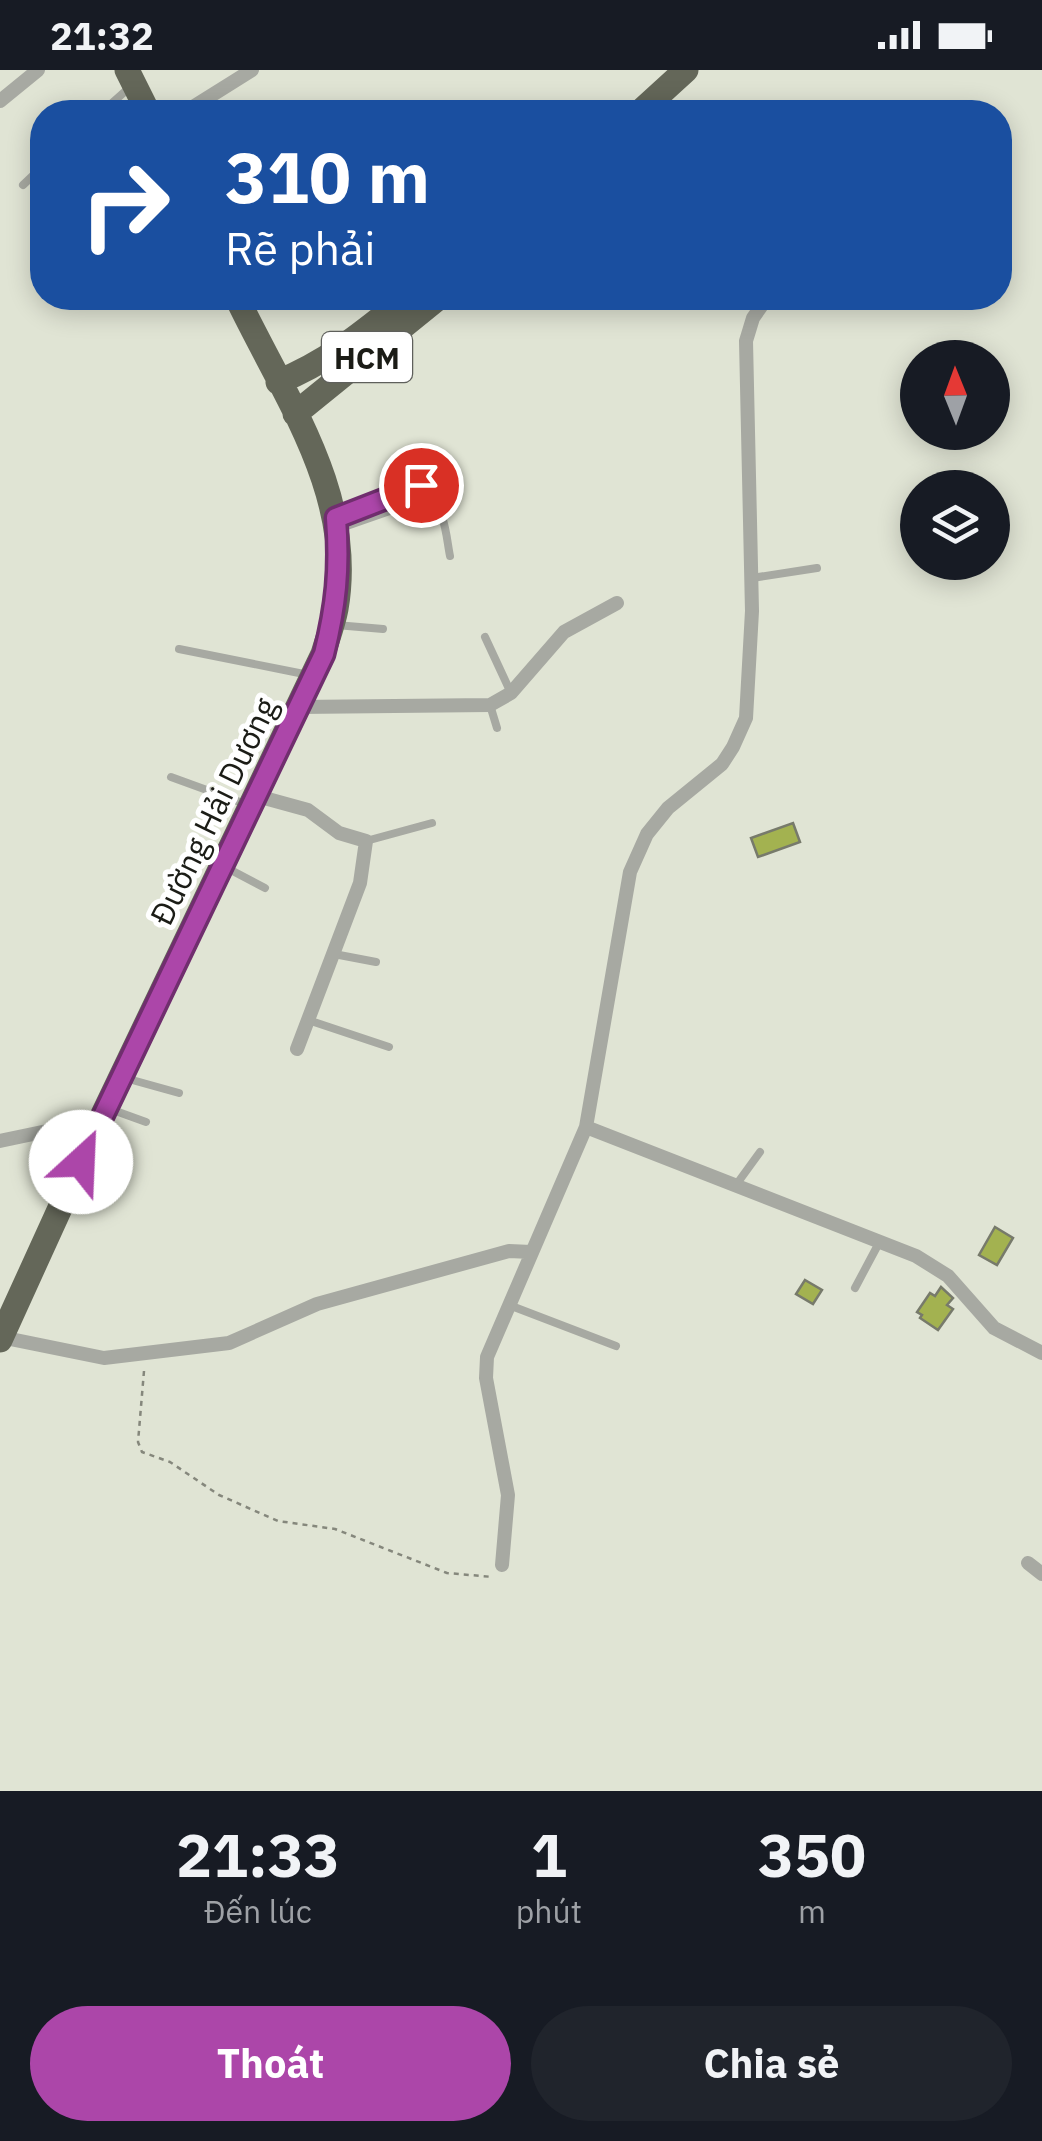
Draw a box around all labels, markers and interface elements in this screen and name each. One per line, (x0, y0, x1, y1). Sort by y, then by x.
text: 21:32 (50, 11, 154, 60)
text: 310 m (225, 131, 430, 222)
icon: right (60, 140, 190, 270)
text: Rẽ phải (225, 219, 375, 277)
road number: HCM (322, 332, 412, 382)
north arrow (900, 340, 1010, 450)
map controls (900, 340, 1010, 580)
pin (379, 443, 464, 528)
icon: arrive (394, 458, 449, 513)
button: layers (900, 470, 1010, 580)
street label: Đường Hải Dương (140, 690, 286, 932)
position arrow (29, 1110, 133, 1214)
text: 21:33 (176, 1815, 340, 1894)
text: 1 (531, 1815, 567, 1894)
text: 350 (758, 1815, 866, 1894)
text: Đến lúc (204, 1890, 312, 1932)
text: phút (516, 1890, 582, 1932)
text: m (798, 1890, 826, 1932)
button: Thoát (30, 2006, 511, 2121)
button: Chia sẻ (531, 2006, 1012, 2121)

